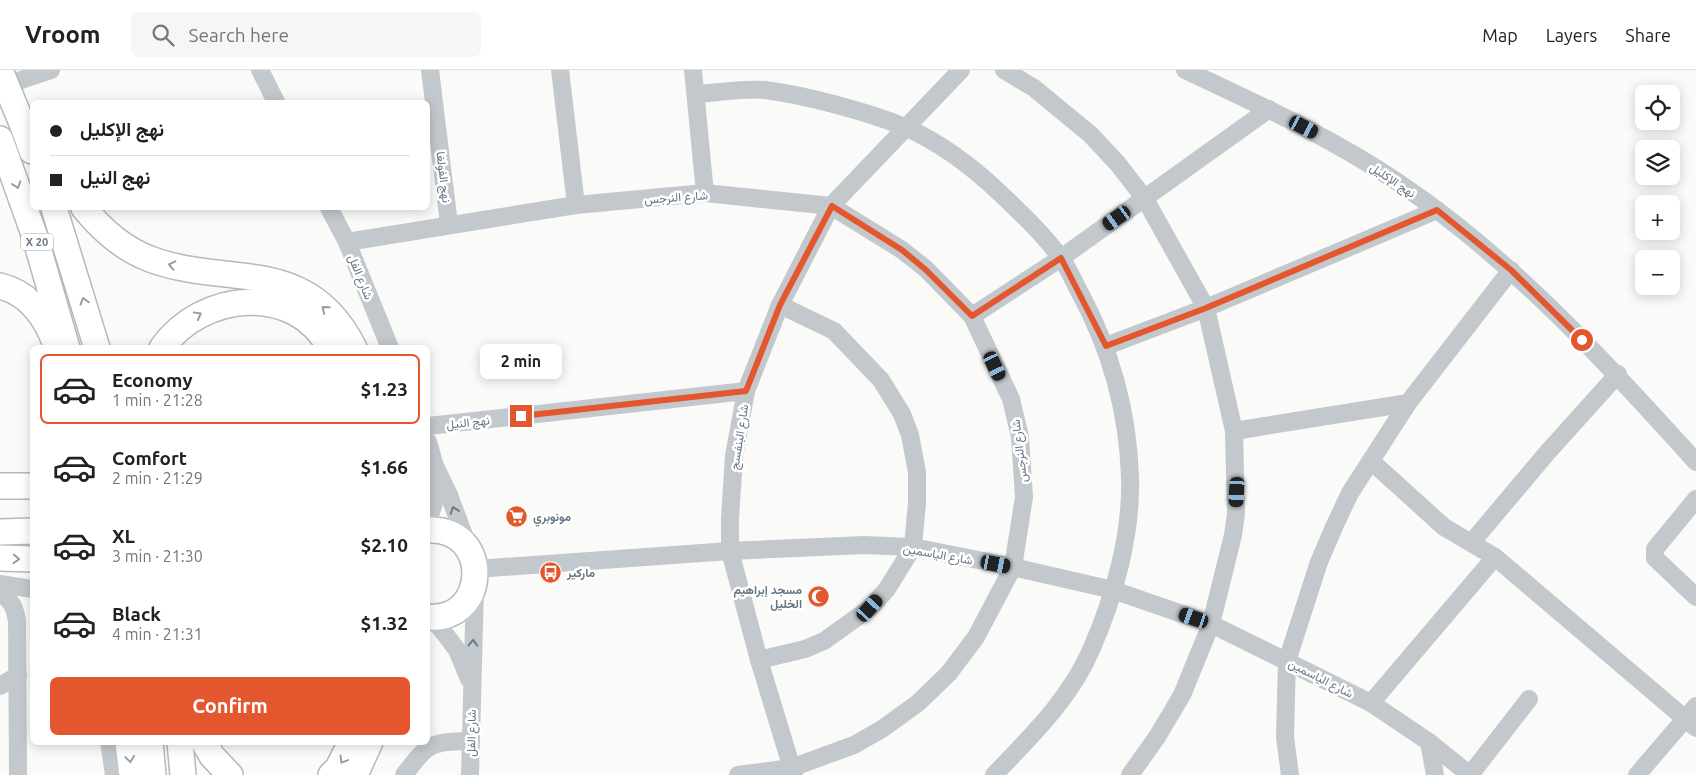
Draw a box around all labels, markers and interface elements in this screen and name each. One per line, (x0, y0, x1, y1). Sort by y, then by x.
search box (131, 12, 481, 57)
text: Vroom (25, 21, 101, 48)
icon: search (149, 21, 177, 49)
text: Search here (189, 24, 289, 46)
text: Map (1482, 25, 1518, 45)
text: Layers (1546, 25, 1597, 45)
text: Share (1625, 25, 1671, 45)
map controls (1635, 85, 1680, 295)
button: locate (1635, 85, 1680, 130)
car (1287, 114, 1320, 140)
text: نهج الإكليل (80, 118, 164, 140)
button: layers (1635, 140, 1680, 185)
street label: نهج الفولغا (431, 151, 454, 204)
street label: نهج الإكليل (1366, 160, 1418, 202)
text: نهج النيل (80, 166, 150, 188)
one-way arrow (11, 180, 21, 188)
street label: شارع النرجس (644, 188, 708, 209)
button: + (1635, 195, 1680, 240)
car (1100, 203, 1133, 233)
road number: X 20 (21, 233, 53, 250)
button: − (1635, 250, 1680, 295)
street label: شارع الفل (343, 253, 376, 302)
one-way arrow (167, 260, 176, 271)
one-way arrow (79, 297, 89, 305)
one-way arrow (321, 306, 330, 315)
one-way arrow (192, 312, 201, 322)
route start (1571, 329, 1593, 351)
callout: 2 min (480, 344, 562, 378)
car (981, 349, 1008, 383)
text: 2 min (501, 352, 541, 370)
icon: car (52, 367, 97, 412)
text: Economy (112, 369, 193, 391)
text: $1.23 (360, 378, 408, 400)
text: 1 min · 21:28 (112, 391, 203, 409)
street label: شارع البنفسج (727, 404, 754, 471)
route end (510, 405, 532, 427)
street label: نهج النيل (446, 413, 491, 434)
street label: شارع النرجس (1009, 418, 1032, 483)
icon: car (52, 445, 97, 490)
text: Comfort (112, 447, 187, 469)
text: $1.66 (360, 456, 408, 478)
text: 2 min · 21:29 (112, 469, 203, 487)
car (1228, 477, 1245, 507)
supermarket icon: مونوبري (505, 504, 529, 528)
one-way arrow (450, 506, 460, 515)
place label: مونوبري (533, 510, 571, 527)
icon: car (52, 523, 97, 568)
text: XL (112, 525, 135, 547)
text: $2.10 (360, 534, 408, 556)
street label: شارع الياسمين (902, 541, 974, 569)
text: 3 min · 21:30 (112, 547, 203, 565)
one-way arrow (13, 554, 21, 564)
car (979, 554, 1012, 574)
bus stop icon: ماركير (539, 560, 563, 584)
place label: ماركير (566, 566, 595, 581)
place label: مسجد إبراهيم الخليل (733, 583, 802, 611)
mosque icon: مسجد إبراهيم الخليل (806, 584, 830, 608)
car (854, 592, 885, 624)
icon: car (52, 601, 97, 646)
text: Black (112, 603, 161, 625)
car (1177, 606, 1210, 630)
text: $1.32 (360, 612, 408, 634)
text: 4 min · 21:31 (112, 625, 203, 643)
one-way arrow (468, 639, 479, 647)
street label: شارع الياسمين (1285, 656, 1355, 702)
button: Confirm (50, 677, 410, 735)
street label: شارع الفل (464, 709, 481, 757)
one-way arrow (124, 755, 135, 763)
one-way arrow (340, 755, 350, 764)

